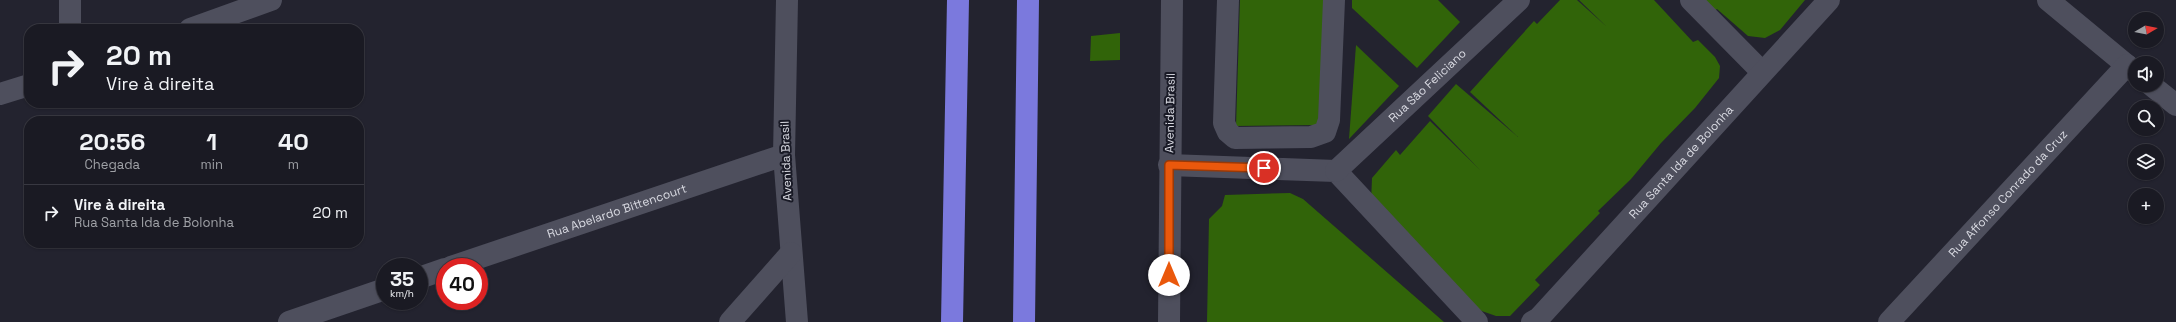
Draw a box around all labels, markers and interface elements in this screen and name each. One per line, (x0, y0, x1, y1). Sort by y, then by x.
north arrow (2128, 12, 2164, 48)
map controls (2128, 12, 2164, 224)
text: 20 m (106, 37, 172, 73)
icon: right (40, 40, 92, 92)
street label: Rua São Feliciano (1385, 45, 1470, 126)
button: sound (2128, 56, 2164, 92)
text: Vire à direita (106, 72, 214, 95)
street label: Avenida Brasil (1161, 73, 1179, 153)
button: search (2128, 100, 2164, 136)
street label: Rua Santa Ida de Bolonha (1625, 102, 1737, 222)
street label: Avenida Brasil (777, 121, 795, 201)
text: 20:56 (79, 126, 145, 157)
text: 1 (206, 126, 217, 157)
text: 40 (278, 126, 309, 157)
street label: Rua Affonso Conrado da Cruz (1945, 127, 2071, 261)
button: layers (2128, 144, 2164, 180)
pin (1247, 151, 1281, 185)
text: Chegada (85, 156, 140, 173)
text: min (201, 156, 223, 173)
text: m (288, 156, 299, 173)
icon: arrive (1253, 157, 1275, 179)
street label: Rua Abelardo Bittencourt (545, 180, 689, 242)
button: + (2128, 188, 2164, 224)
text: Vire à direita (74, 195, 165, 214)
icon: right (40, 202, 62, 224)
text: 20 m (313, 203, 348, 222)
text: Rua Santa Ida de Bolonha (74, 214, 234, 231)
position arrow (1148, 254, 1190, 296)
speed limit sign: 40 (436, 258, 488, 310)
text: 35 (390, 266, 414, 292)
text: km/h (390, 287, 414, 300)

